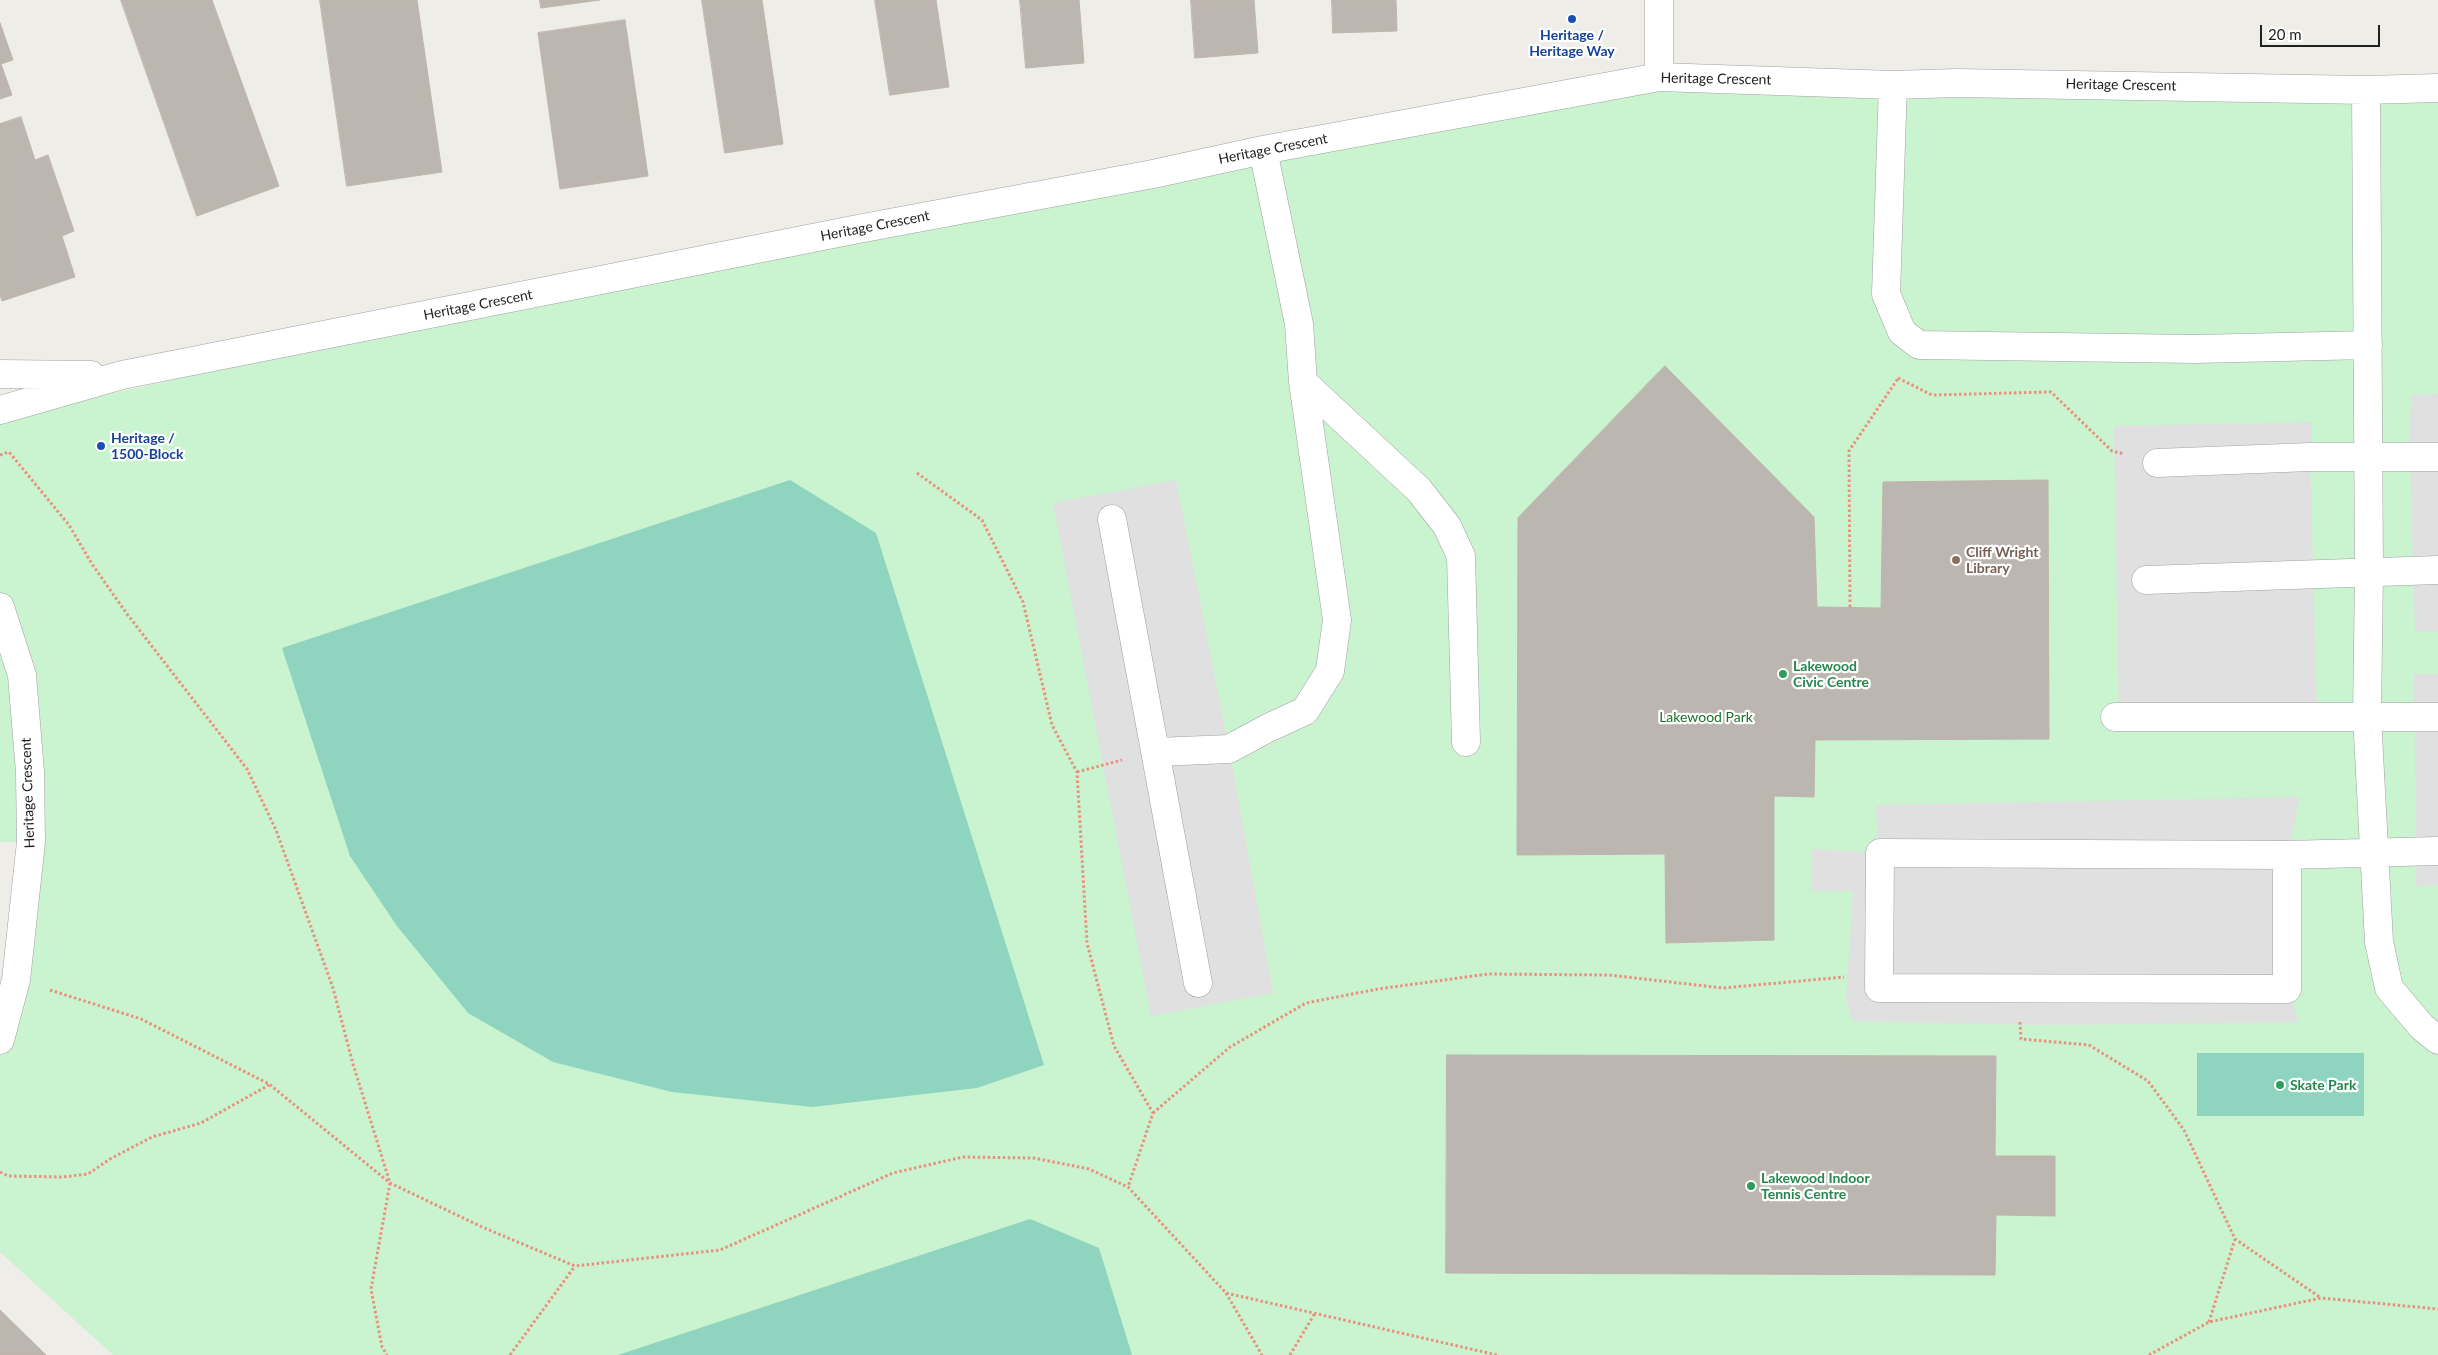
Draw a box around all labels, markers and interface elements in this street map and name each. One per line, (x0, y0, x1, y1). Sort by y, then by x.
marker: Heritage / Heritage Way (1566, 13, 1578, 25)
scale bar (2263, 15, 2383, 47)
text: 20 m (2268, 25, 2302, 43)
place label: Heritage / Heritage Way (1529, 27, 1615, 59)
street label: Heritage Crescent (1661, 70, 1771, 88)
street label: Heritage Crescent (2066, 76, 2176, 94)
street label: Heritage Crescent (1217, 130, 1329, 168)
street label: Heritage Crescent (819, 207, 931, 245)
street label: Heritage Crescent (422, 286, 534, 324)
place label: Heritage / 1500-Block (111, 430, 184, 462)
marker: Heritage / 1500-Block (95, 440, 107, 452)
place label: Cliff Wright Library (1966, 544, 2038, 576)
marker: Cliff Wright Library (1950, 554, 1962, 566)
place label: Lakewood Civic Centre (1793, 658, 1869, 690)
marker: Lakewood Civic Centre (1777, 668, 1789, 680)
park label: Lakewood Park (1659, 709, 1753, 725)
street label: Heritage Crescent (18, 737, 38, 849)
place label: Skate Park (2290, 1077, 2356, 1093)
marker: Skate Park (2274, 1079, 2286, 1091)
place label: Lakewood Indoor Tennis Centre (1761, 1170, 1870, 1202)
marker: Lakewood Indoor Tennis Centre (1745, 1180, 1757, 1192)

